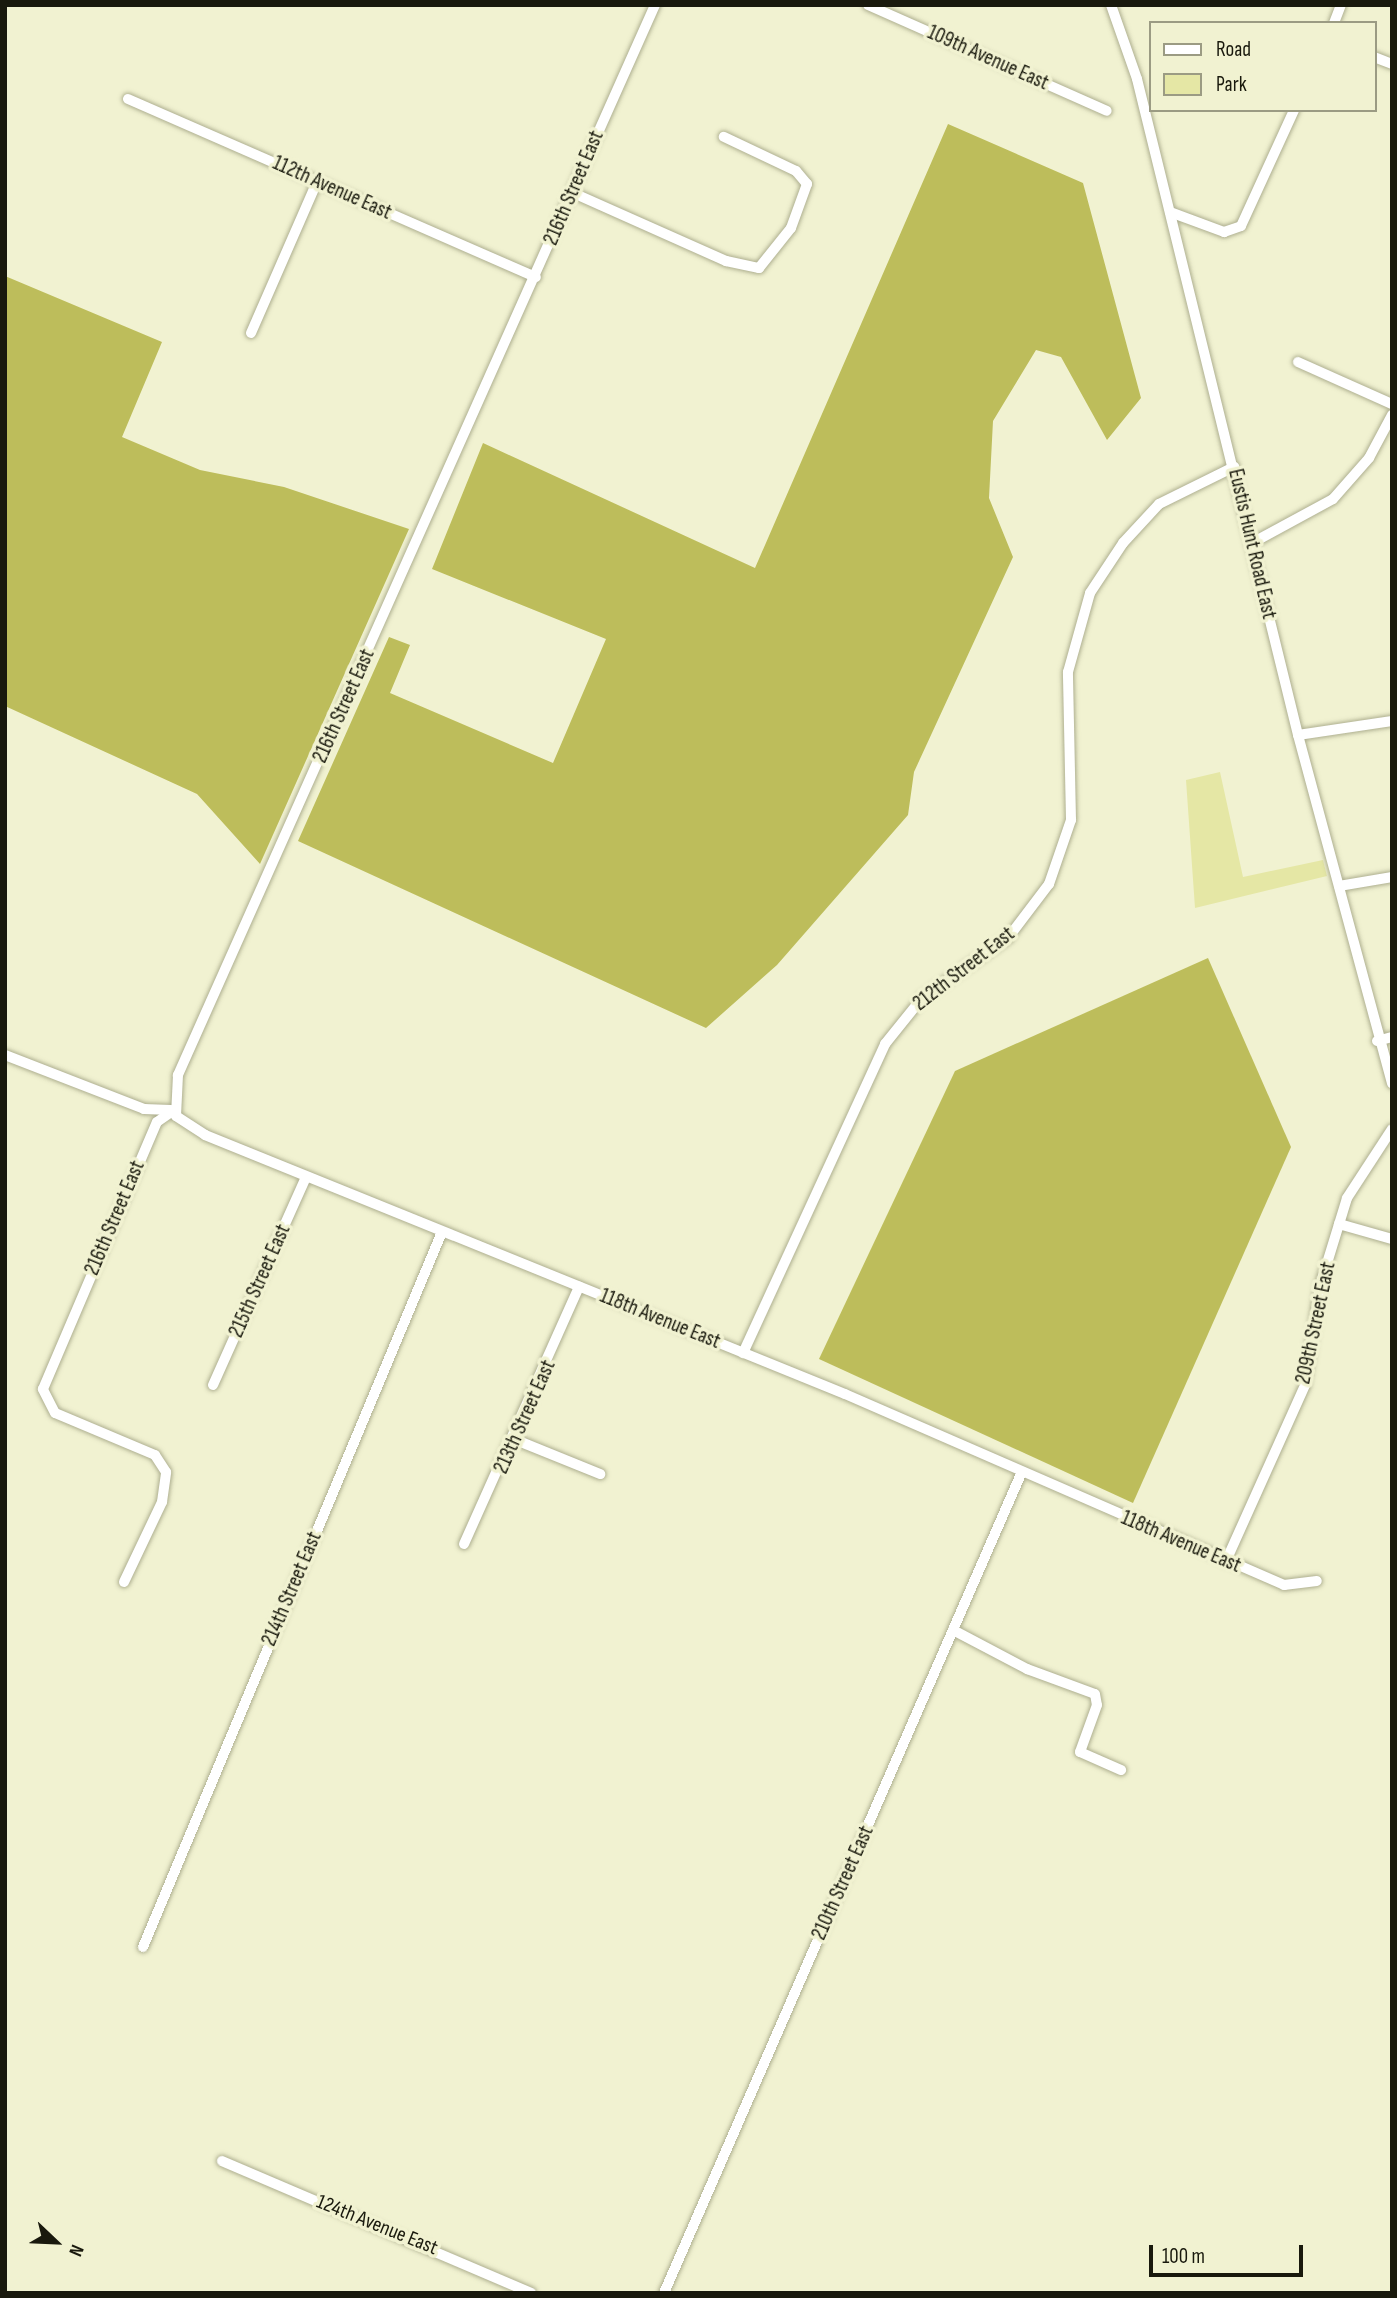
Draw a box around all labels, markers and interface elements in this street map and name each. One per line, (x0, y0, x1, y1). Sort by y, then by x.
street label: 109th Avenue East (924, 20, 1052, 96)
legend (1148, 21, 1376, 112)
text: Road (1216, 37, 1251, 62)
text: Park (1216, 72, 1247, 97)
street label: 216th Street East (539, 127, 609, 249)
street label: 112th Avenue East (269, 151, 395, 225)
street label: Eustis Hunt Road East (1222, 467, 1282, 621)
street label: 216th Street East (308, 645, 380, 767)
street label: 212th Street East (908, 922, 1020, 1016)
street label: 216th Street East (80, 1157, 150, 1279)
street label: 215th Street East (224, 1220, 296, 1342)
street label: 209th Street East (1291, 1260, 1341, 1386)
street label: 118th Avenue East (596, 1283, 724, 1355)
street label: 213th Street East (489, 1356, 561, 1478)
street label: 118th Avenue East (1117, 1505, 1245, 1579)
street label: 214th Street East (257, 1528, 327, 1650)
street label: 210th Street East (807, 1822, 879, 1944)
street label: 124th Avenue East (313, 2189, 441, 2261)
north arrow (21, 2207, 91, 2277)
scale bar (1152, 2232, 1306, 2276)
text: N (63, 2241, 88, 2260)
text: 100 m (1162, 2244, 1205, 2269)

